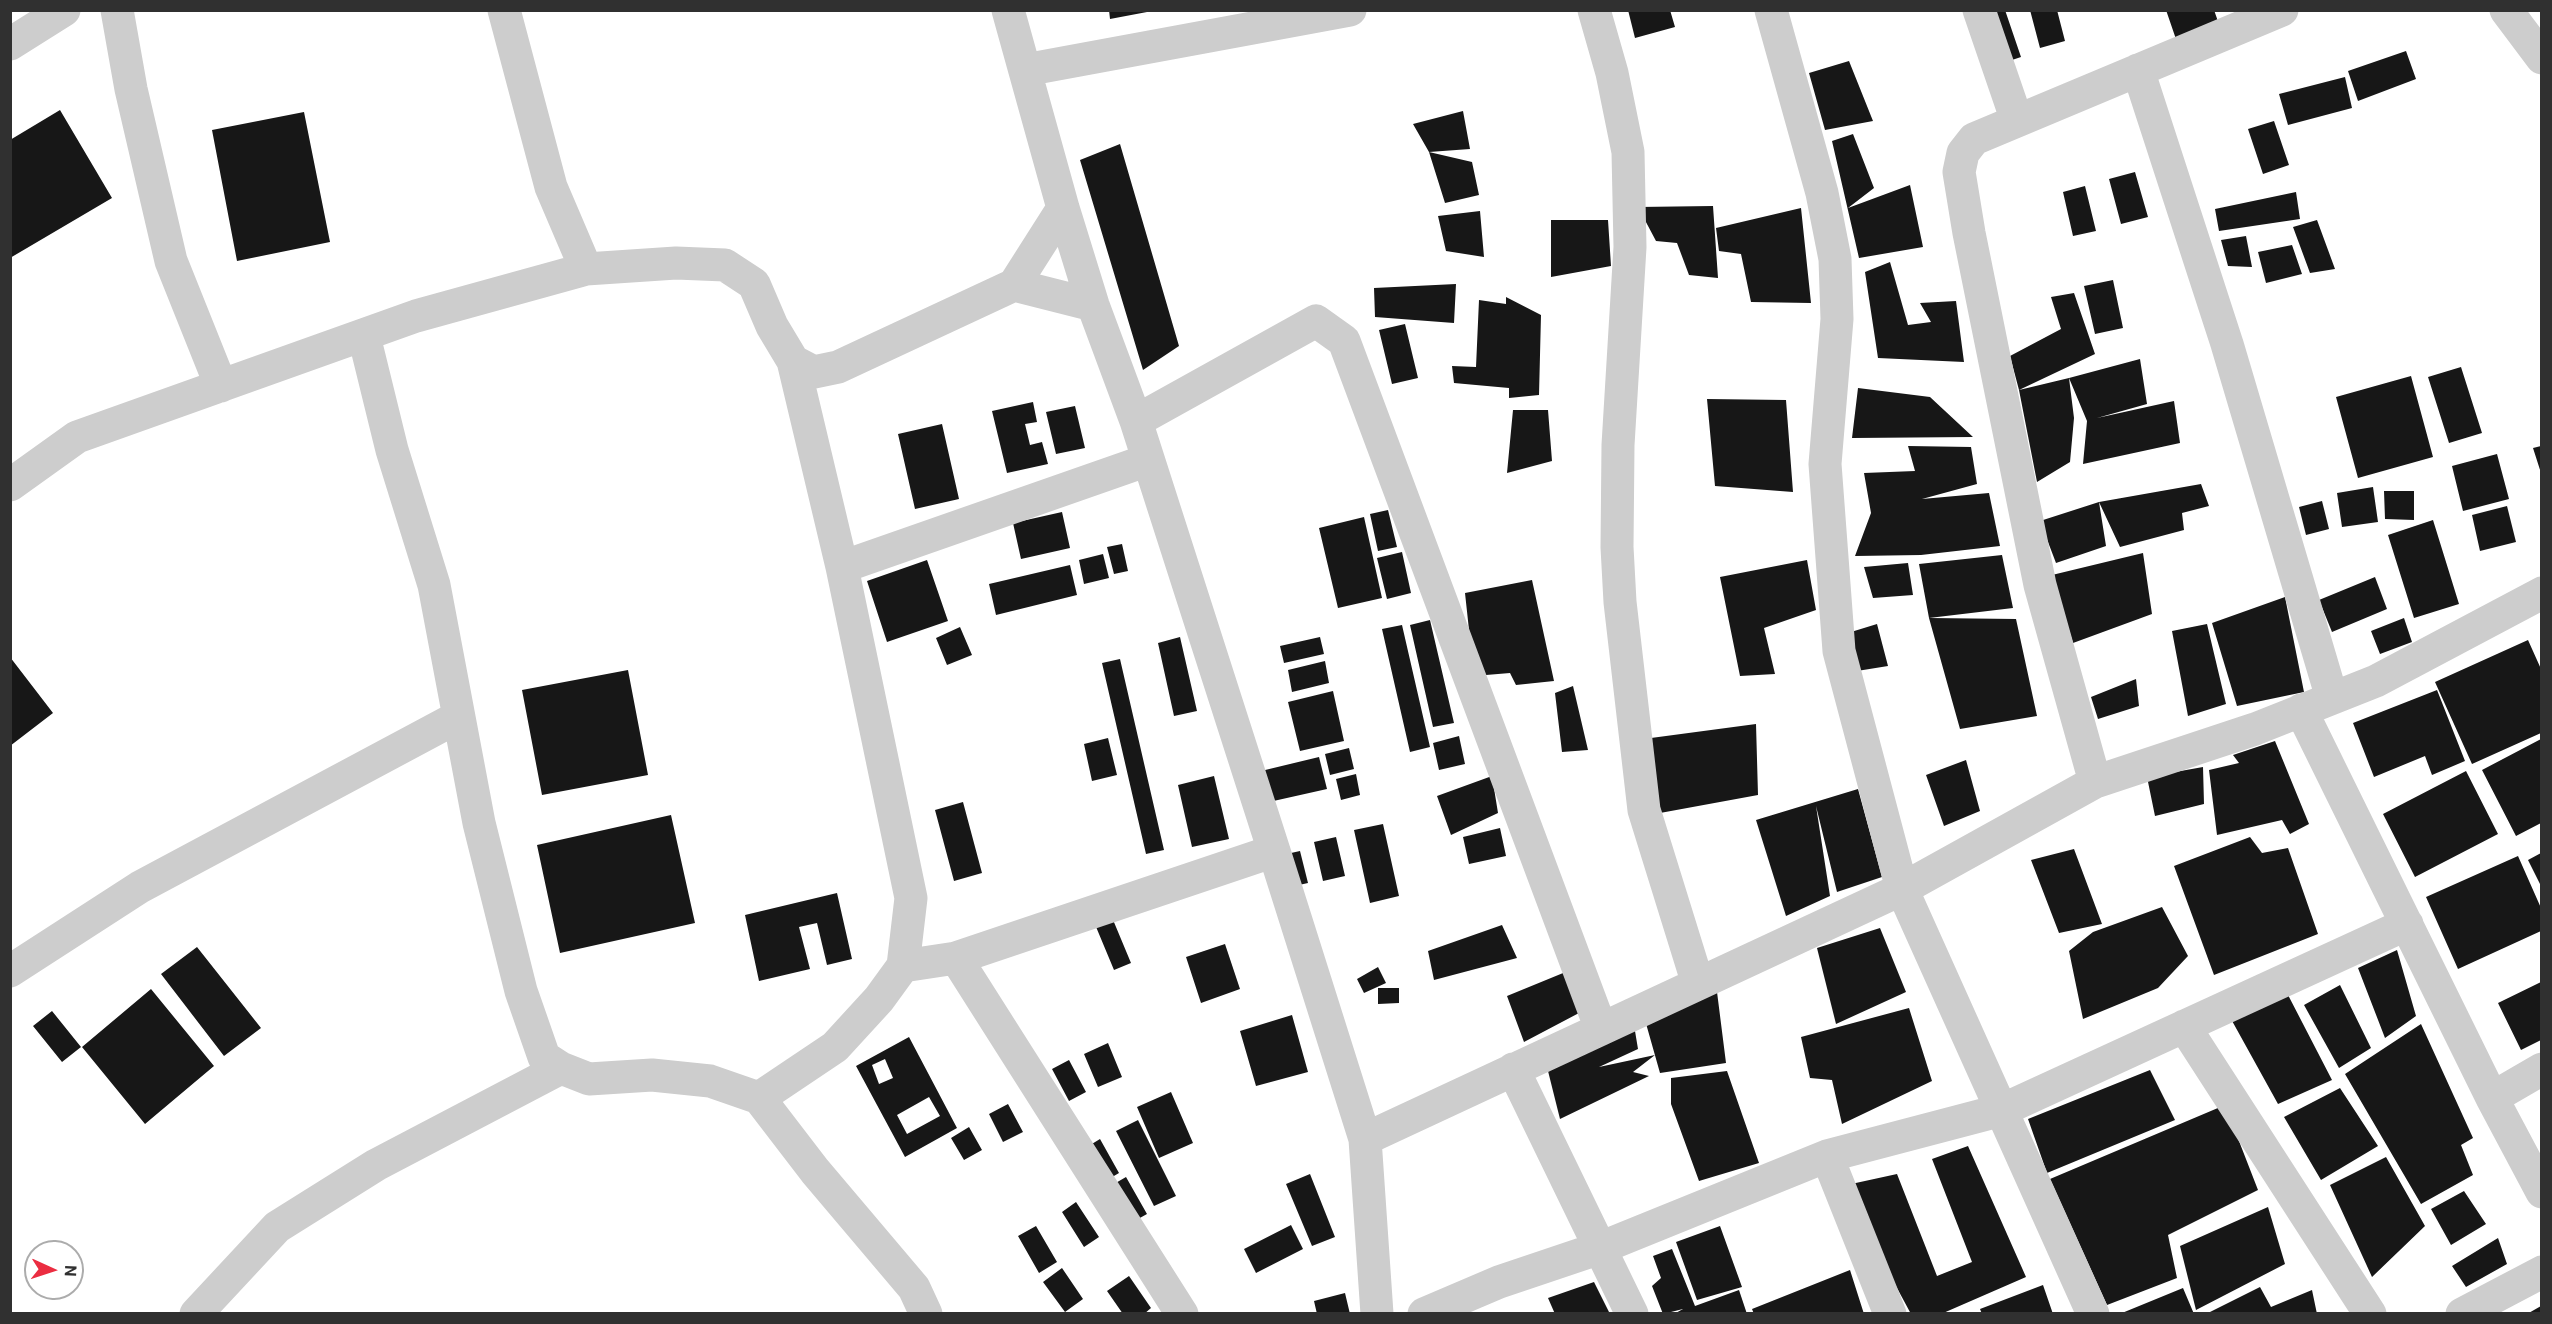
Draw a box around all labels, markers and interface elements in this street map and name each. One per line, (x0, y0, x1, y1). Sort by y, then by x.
north arrow (24, 1240, 84, 1300)
text: N (61, 1265, 80, 1277)

